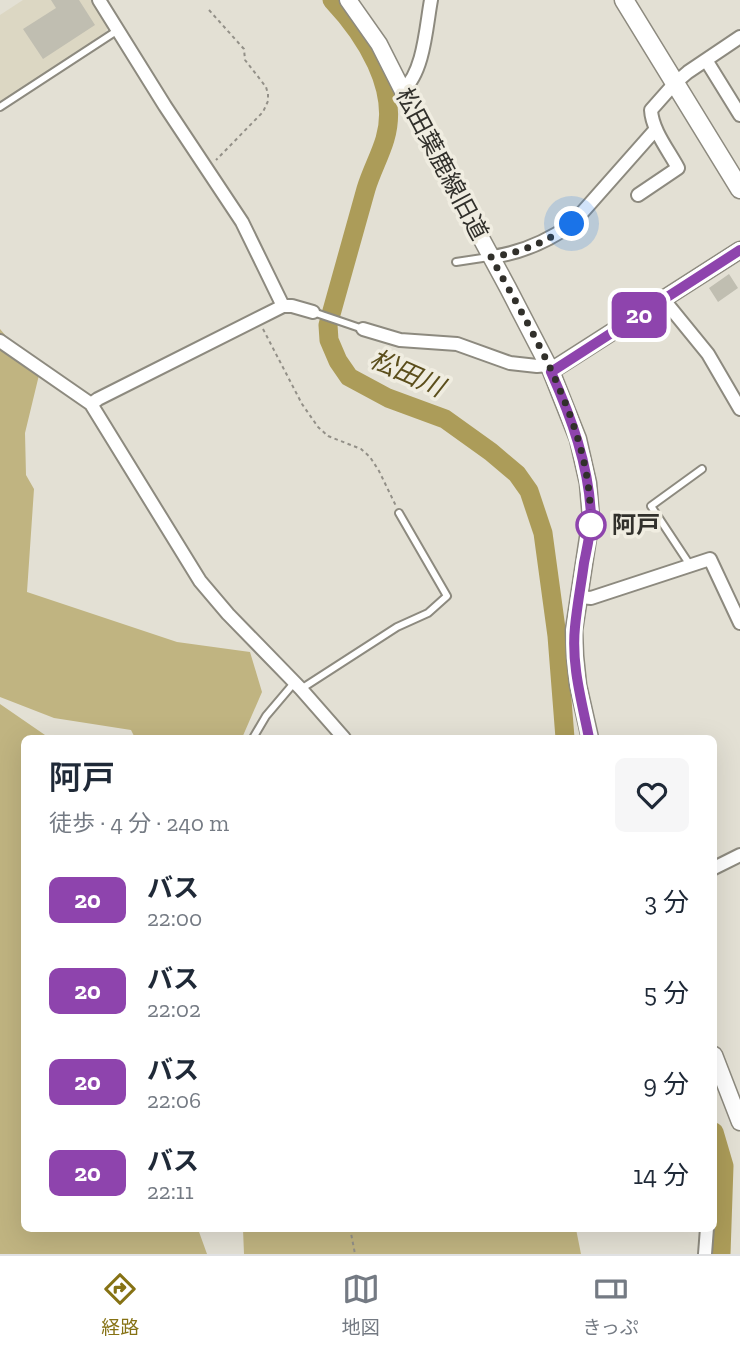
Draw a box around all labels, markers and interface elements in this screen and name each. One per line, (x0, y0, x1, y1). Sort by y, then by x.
street label: 松田葉鹿線旧道 (390, 83, 495, 245)
your location (554, 206, 589, 241)
line badge: 20 (608, 292, 670, 338)
text: 20 (626, 300, 652, 329)
water label: 松田川 (365, 343, 452, 405)
marker: 阿戸 (576, 510, 606, 540)
place label: 阿戸 (612, 510, 660, 539)
text: 阿戸 (49, 758, 115, 797)
button: heart (615, 758, 689, 832)
text: 徒歩 · 4 分 · 240 m (49, 809, 229, 837)
text: バス (147, 872, 199, 904)
text: 20 (74, 885, 101, 914)
text: 3 分 (644, 886, 689, 918)
text: 22:00 (147, 904, 202, 932)
text: バス (147, 963, 199, 995)
text: 20 (74, 976, 101, 1005)
text: 5 分 (644, 977, 689, 1009)
text: 22:02 (147, 995, 201, 1023)
text: バス (147, 1054, 199, 1086)
text: 20 (74, 1067, 101, 1096)
text: 9 分 (643, 1068, 689, 1100)
text: 22:06 (147, 1086, 201, 1114)
text: バス (147, 1145, 199, 1177)
text: 20 (74, 1158, 101, 1187)
text: 14 分 (633, 1159, 689, 1191)
text: 22:11 (147, 1177, 194, 1205)
tab: 経路 (101, 1270, 139, 1339)
tab: 地図 (342, 1270, 380, 1339)
tab: きっぷ (582, 1270, 639, 1339)

